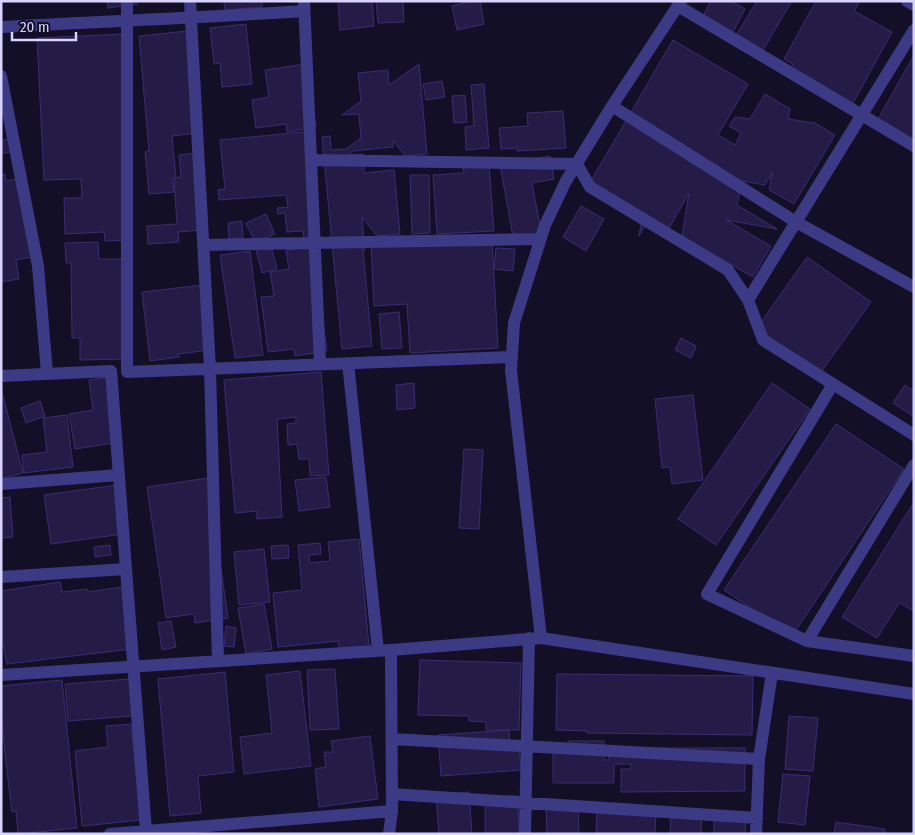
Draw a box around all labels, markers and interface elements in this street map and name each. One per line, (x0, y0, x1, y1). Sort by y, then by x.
scale bar (12, 10, 76, 42)
text: 20 m (20, 18, 50, 36)

